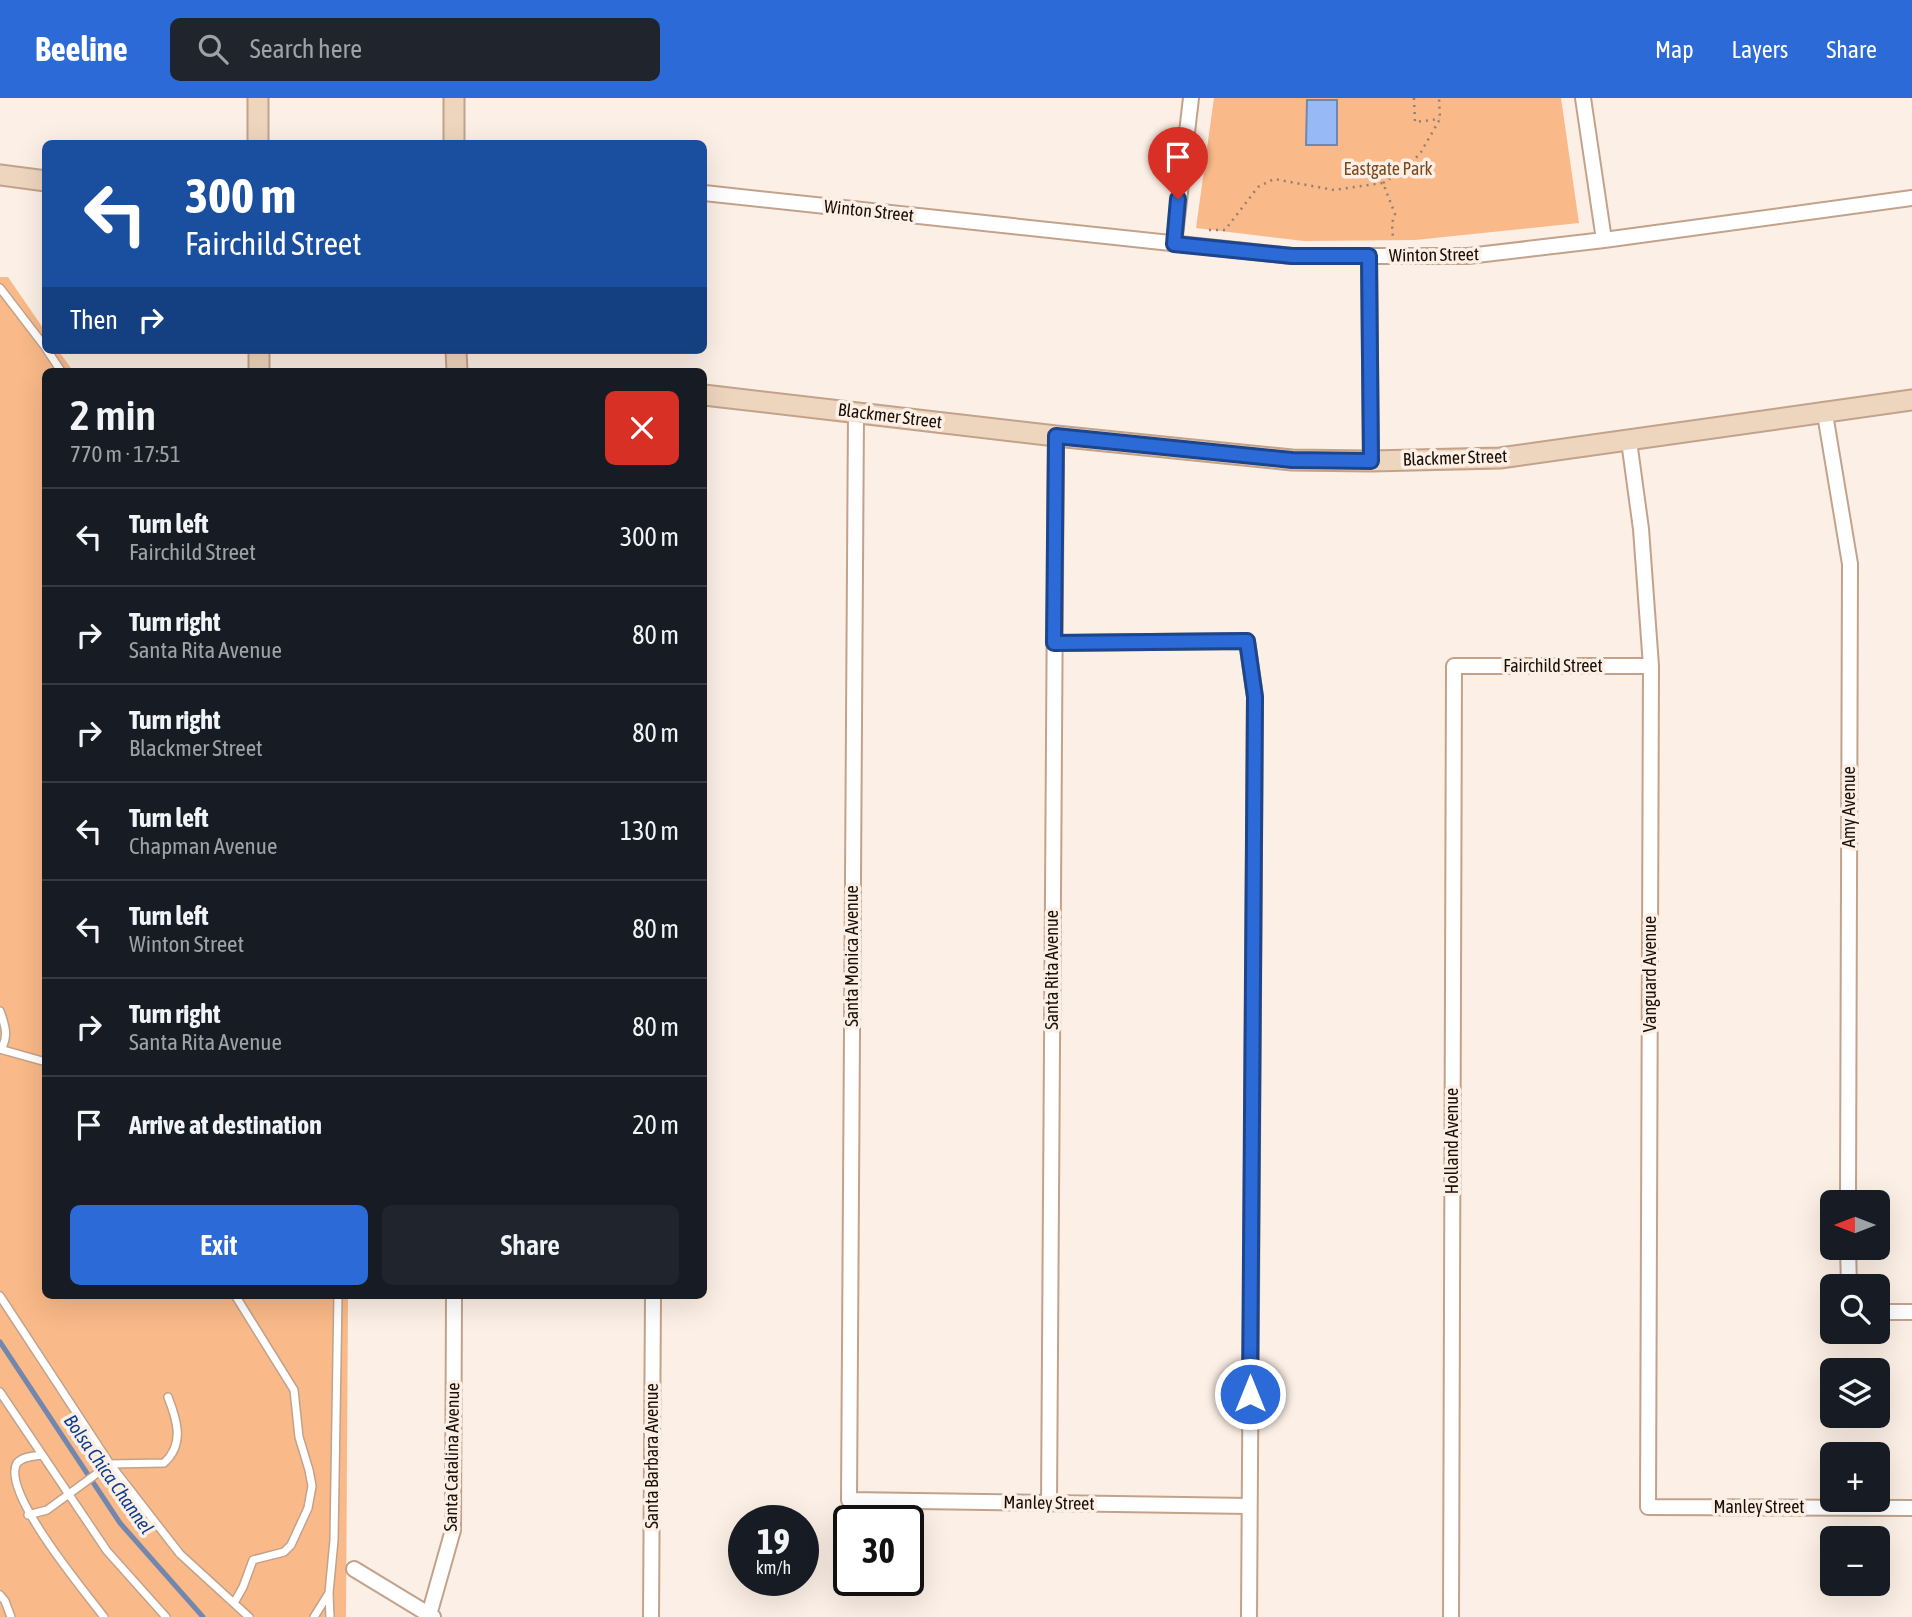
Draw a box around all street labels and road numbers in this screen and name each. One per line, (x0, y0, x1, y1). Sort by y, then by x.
street label: Winton Street (823, 195, 915, 226)
street label: Winton Street (1389, 243, 1479, 266)
street label: Blackmer Street (837, 399, 943, 432)
street label: Blackmer Street (1402, 445, 1508, 470)
street label: Fairchild Street (1503, 655, 1603, 676)
street label: Amy Avenue (1838, 766, 1859, 848)
street label: Santa Monica Avenue (841, 885, 862, 1027)
street label: Santa Rita Avenue (1041, 910, 1062, 1030)
street label: Vanguard Avenue (1639, 916, 1660, 1032)
street label: Holland Avenue (1441, 1088, 1462, 1194)
street label: Santa Catalina Avenue (440, 1382, 463, 1532)
street label: Santa Barbara Avenue (641, 1383, 662, 1529)
street label: Manley Street (1003, 1491, 1095, 1514)
street label: Manley Street (1713, 1496, 1805, 1517)

